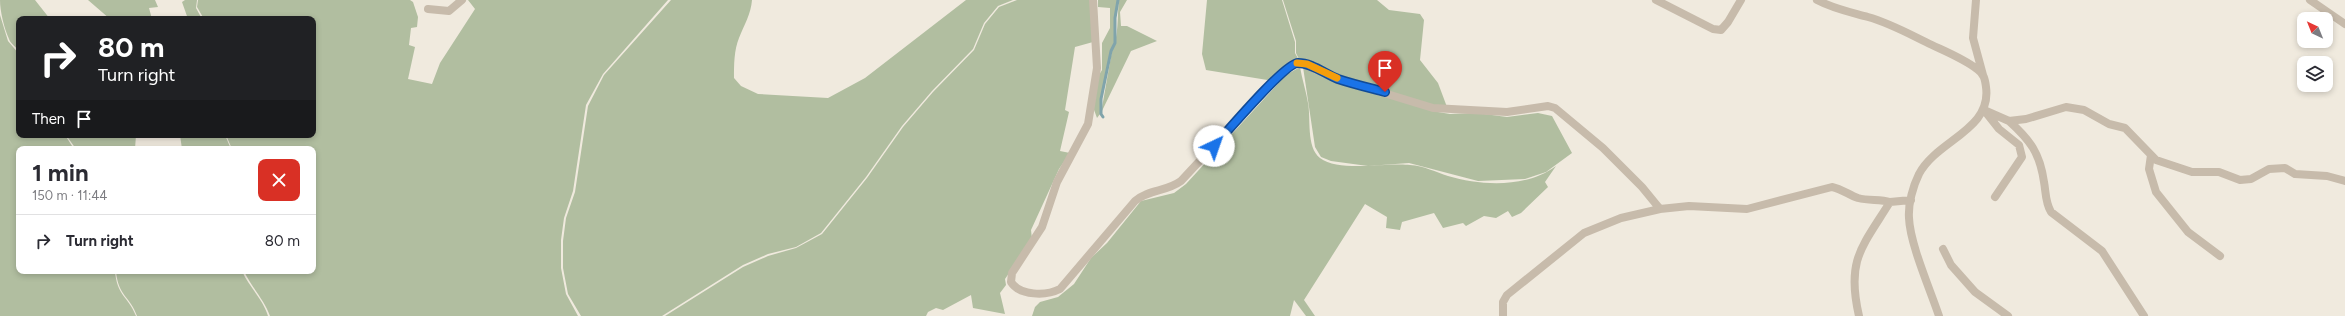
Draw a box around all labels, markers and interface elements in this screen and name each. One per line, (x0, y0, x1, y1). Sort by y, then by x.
north arrow (2297, 12, 2333, 48)
map controls (2297, 12, 2333, 92)
text: 80 m (98, 30, 164, 64)
icon: right (32, 32, 84, 84)
pin (1368, 51, 1402, 92)
button: layers (2297, 56, 2333, 92)
icon: arrive (1374, 57, 1396, 79)
text: Turn right (98, 64, 175, 86)
icon: arrive (73, 108, 95, 130)
text: Then (32, 110, 65, 128)
position arrow (1193, 125, 1235, 167)
text: 1 min (32, 158, 89, 187)
button: close (258, 159, 300, 201)
text: 150 m · 11:44 (32, 188, 107, 203)
icon: right (32, 230, 54, 252)
text: Turn right (66, 232, 134, 250)
text: 80 m (265, 232, 300, 250)

